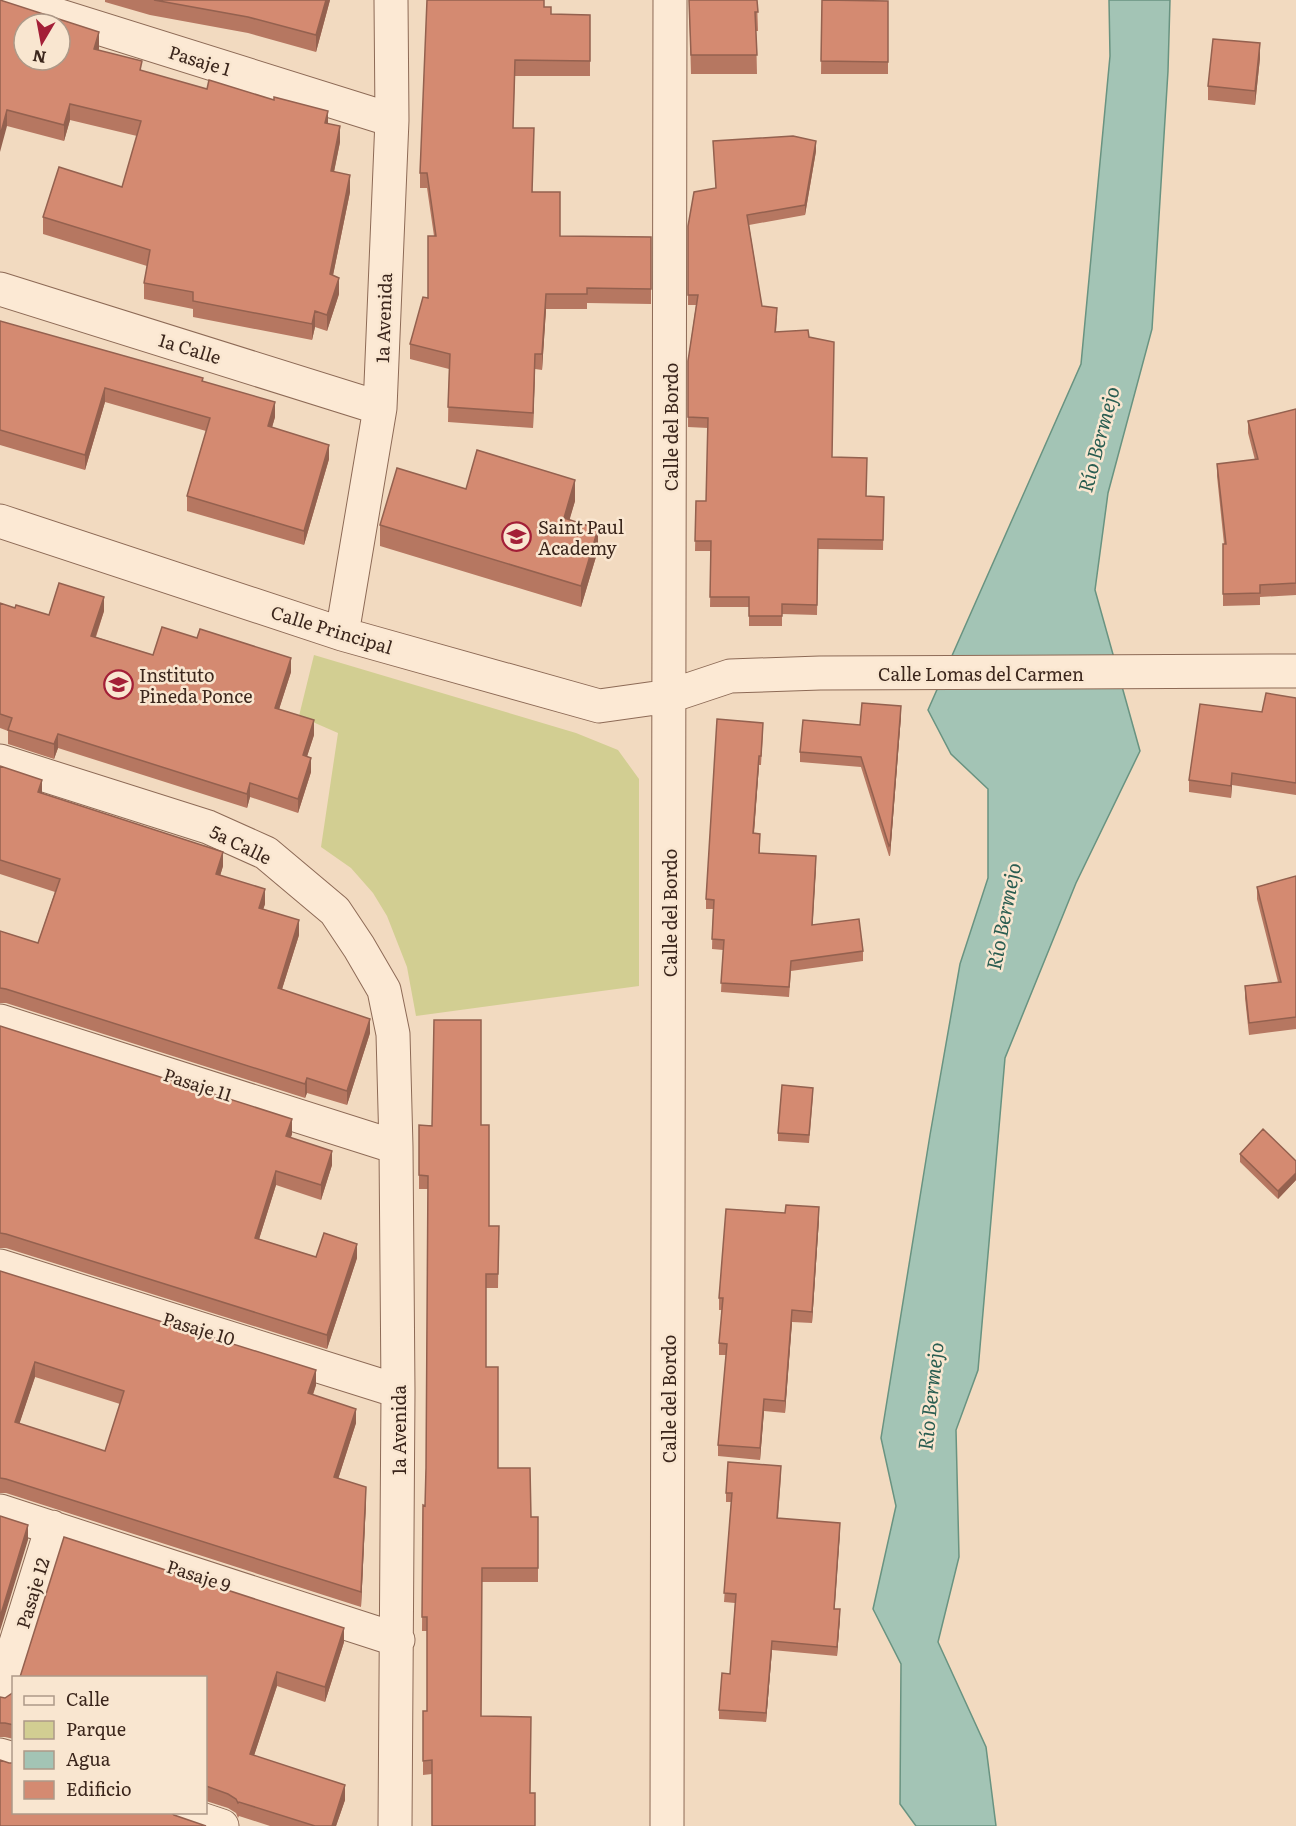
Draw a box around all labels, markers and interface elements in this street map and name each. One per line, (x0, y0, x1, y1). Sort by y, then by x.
north arrow (12, 12, 72, 72)
street label: Pasaje 1 (166, 38, 234, 82)
text: N (31, 45, 48, 71)
street label: 1a Avenida (368, 272, 398, 364)
street label: 1a Calle (155, 326, 225, 370)
street label: Calle del Bordo (657, 363, 684, 491)
water label: Río Bermejo (1068, 383, 1126, 495)
place label: Saint Paul Academy (538, 513, 624, 561)
school or university icon: Saint Paul Academy (501, 520, 533, 552)
street label: Calle Principal (268, 598, 396, 660)
street label: Calle Lomas del Carmen (878, 660, 1084, 687)
place label: Instituto Pineda Ponce (139, 661, 253, 709)
school or university icon: Instituto Pineda Ponce (102, 668, 134, 700)
street label: 5a Calle (206, 817, 276, 871)
street label: Calle del Bordo (656, 849, 683, 977)
water label: Río Bermejo (977, 860, 1027, 972)
street label: Pasaje 11 (160, 1060, 236, 1108)
street label: Pasaje 10 (160, 1304, 238, 1352)
street label: Calle del Bordo (655, 1335, 682, 1463)
water label: Río Bermejo (908, 1340, 950, 1452)
street label: 1a Avenida (385, 1385, 412, 1475)
street label: Pasaje 9 (164, 1552, 234, 1598)
street label: Pasaje 12 (8, 1554, 56, 1632)
legend (12, 1676, 207, 1814)
text: Calle (66, 1685, 109, 1712)
text: Parque (66, 1715, 126, 1742)
text: Agua (66, 1745, 111, 1772)
text: Edificio (66, 1775, 132, 1802)

